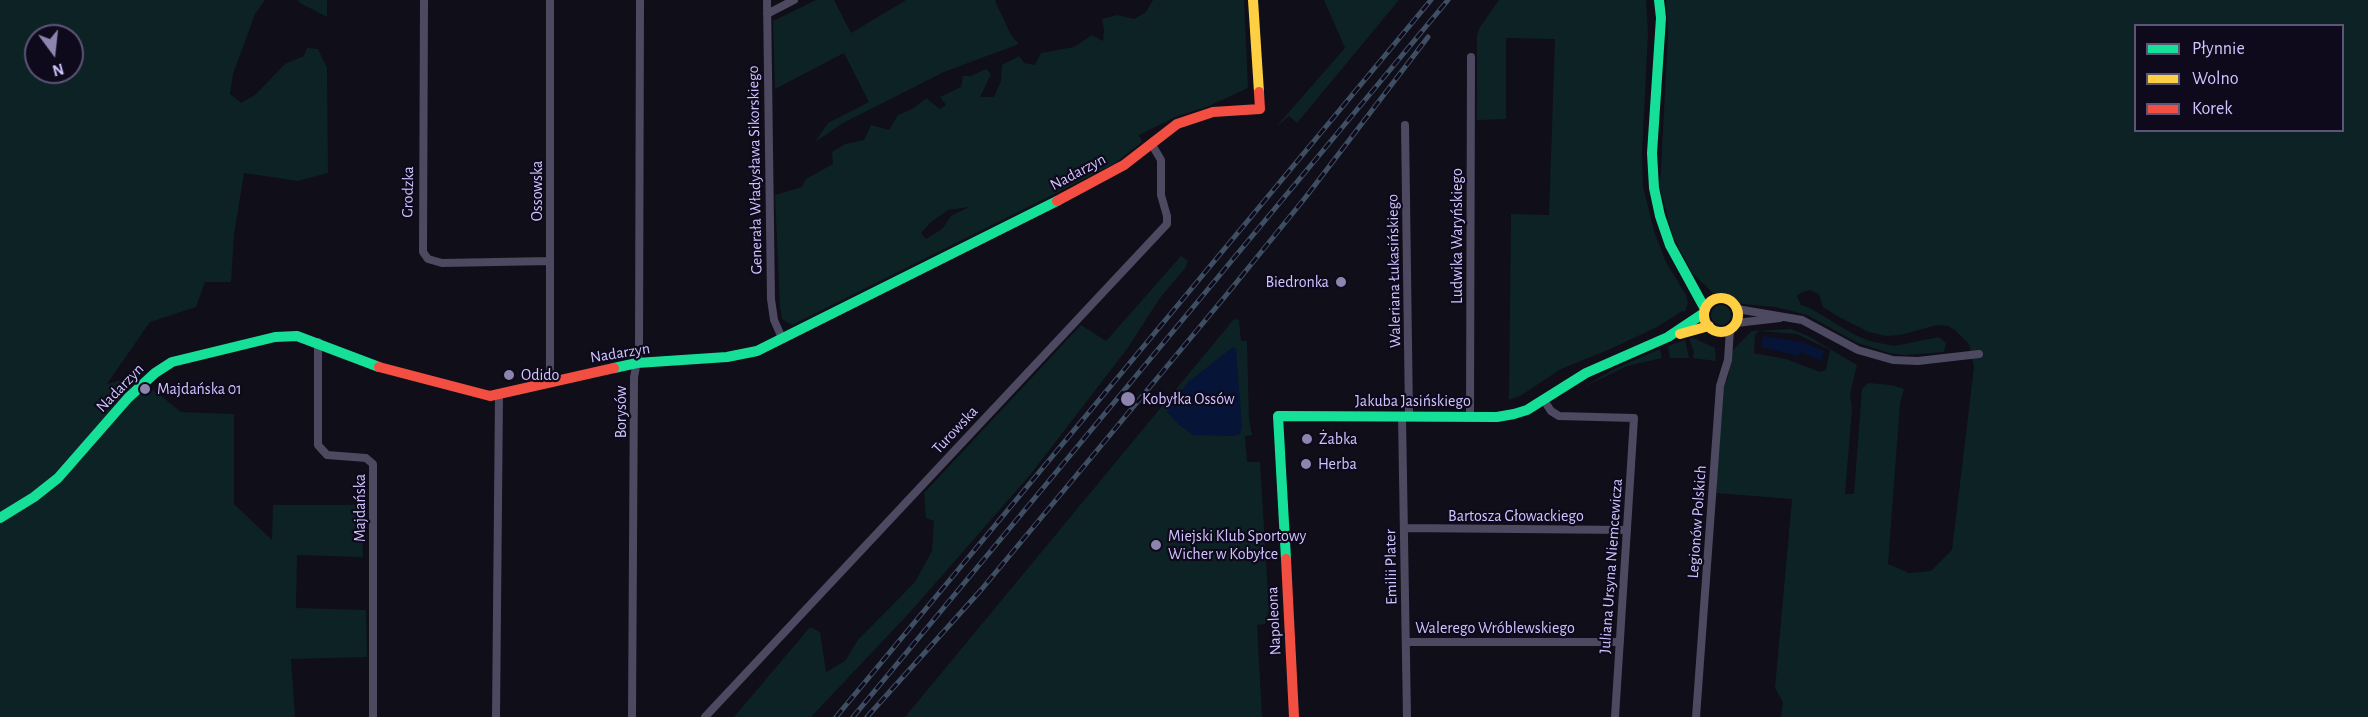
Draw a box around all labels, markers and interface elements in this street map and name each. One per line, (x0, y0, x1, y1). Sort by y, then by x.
north arrow (24, 24, 84, 84)
legend (2134, 24, 2344, 132)
text: Płynnie (2192, 40, 2245, 58)
text: N (51, 60, 66, 79)
street label: Generała Władysława Sikorskiego (744, 65, 766, 275)
text: Wolno (2192, 70, 2239, 88)
text: Korek (2192, 100, 2232, 118)
street label: Nadarzyn (1047, 149, 1109, 195)
street label: Ossowska (527, 161, 547, 221)
street label: Grodzka (398, 166, 418, 218)
street label: Ludwika Waryńskiego (1447, 168, 1467, 304)
street label: Waleriana Łukasińskiego (1383, 194, 1405, 348)
place label: Biedronka (1265, 272, 1329, 292)
marker: Biedronka (1334, 275, 1348, 289)
street label: Nadarzyn (589, 339, 651, 367)
street label: Nadarzyn (92, 360, 148, 416)
place label: Odido (521, 365, 559, 385)
marker: Odido (502, 368, 516, 382)
place label: Majdańska 01 (157, 379, 242, 399)
marker: Majdańska 01 (138, 382, 152, 396)
street label: Borysów (611, 386, 631, 438)
place label: Kobyłka Ossów (1142, 389, 1235, 409)
marker: Kobyłka Ossów (1119, 390, 1137, 408)
street label: Jakuba Jasińskiego (1355, 391, 1471, 411)
street label: Turowska (928, 402, 982, 458)
place label: Żabka (1319, 429, 1357, 449)
marker: Żabka (1300, 432, 1314, 446)
place label: Herba (1318, 454, 1357, 474)
marker: Herba (1299, 457, 1313, 471)
street label: Legionów Polskich (1683, 465, 1711, 579)
street label: Majdańska (350, 474, 370, 542)
street label: Juliana Ursyna Niemcewicza (1595, 478, 1627, 654)
street label: Bartosza Głowackiego (1448, 506, 1584, 526)
place label: Miejski Klub Sportowy Wicher w Kobyłce (1168, 526, 1306, 564)
street label: Emilii Plater (1381, 529, 1401, 605)
marker: Miejski Klub Sportowy Wicher w Kobyłce (1149, 538, 1163, 552)
street label: Napoleona (1263, 586, 1285, 656)
street label: Walerego Wróblewskiego (1415, 618, 1575, 638)

